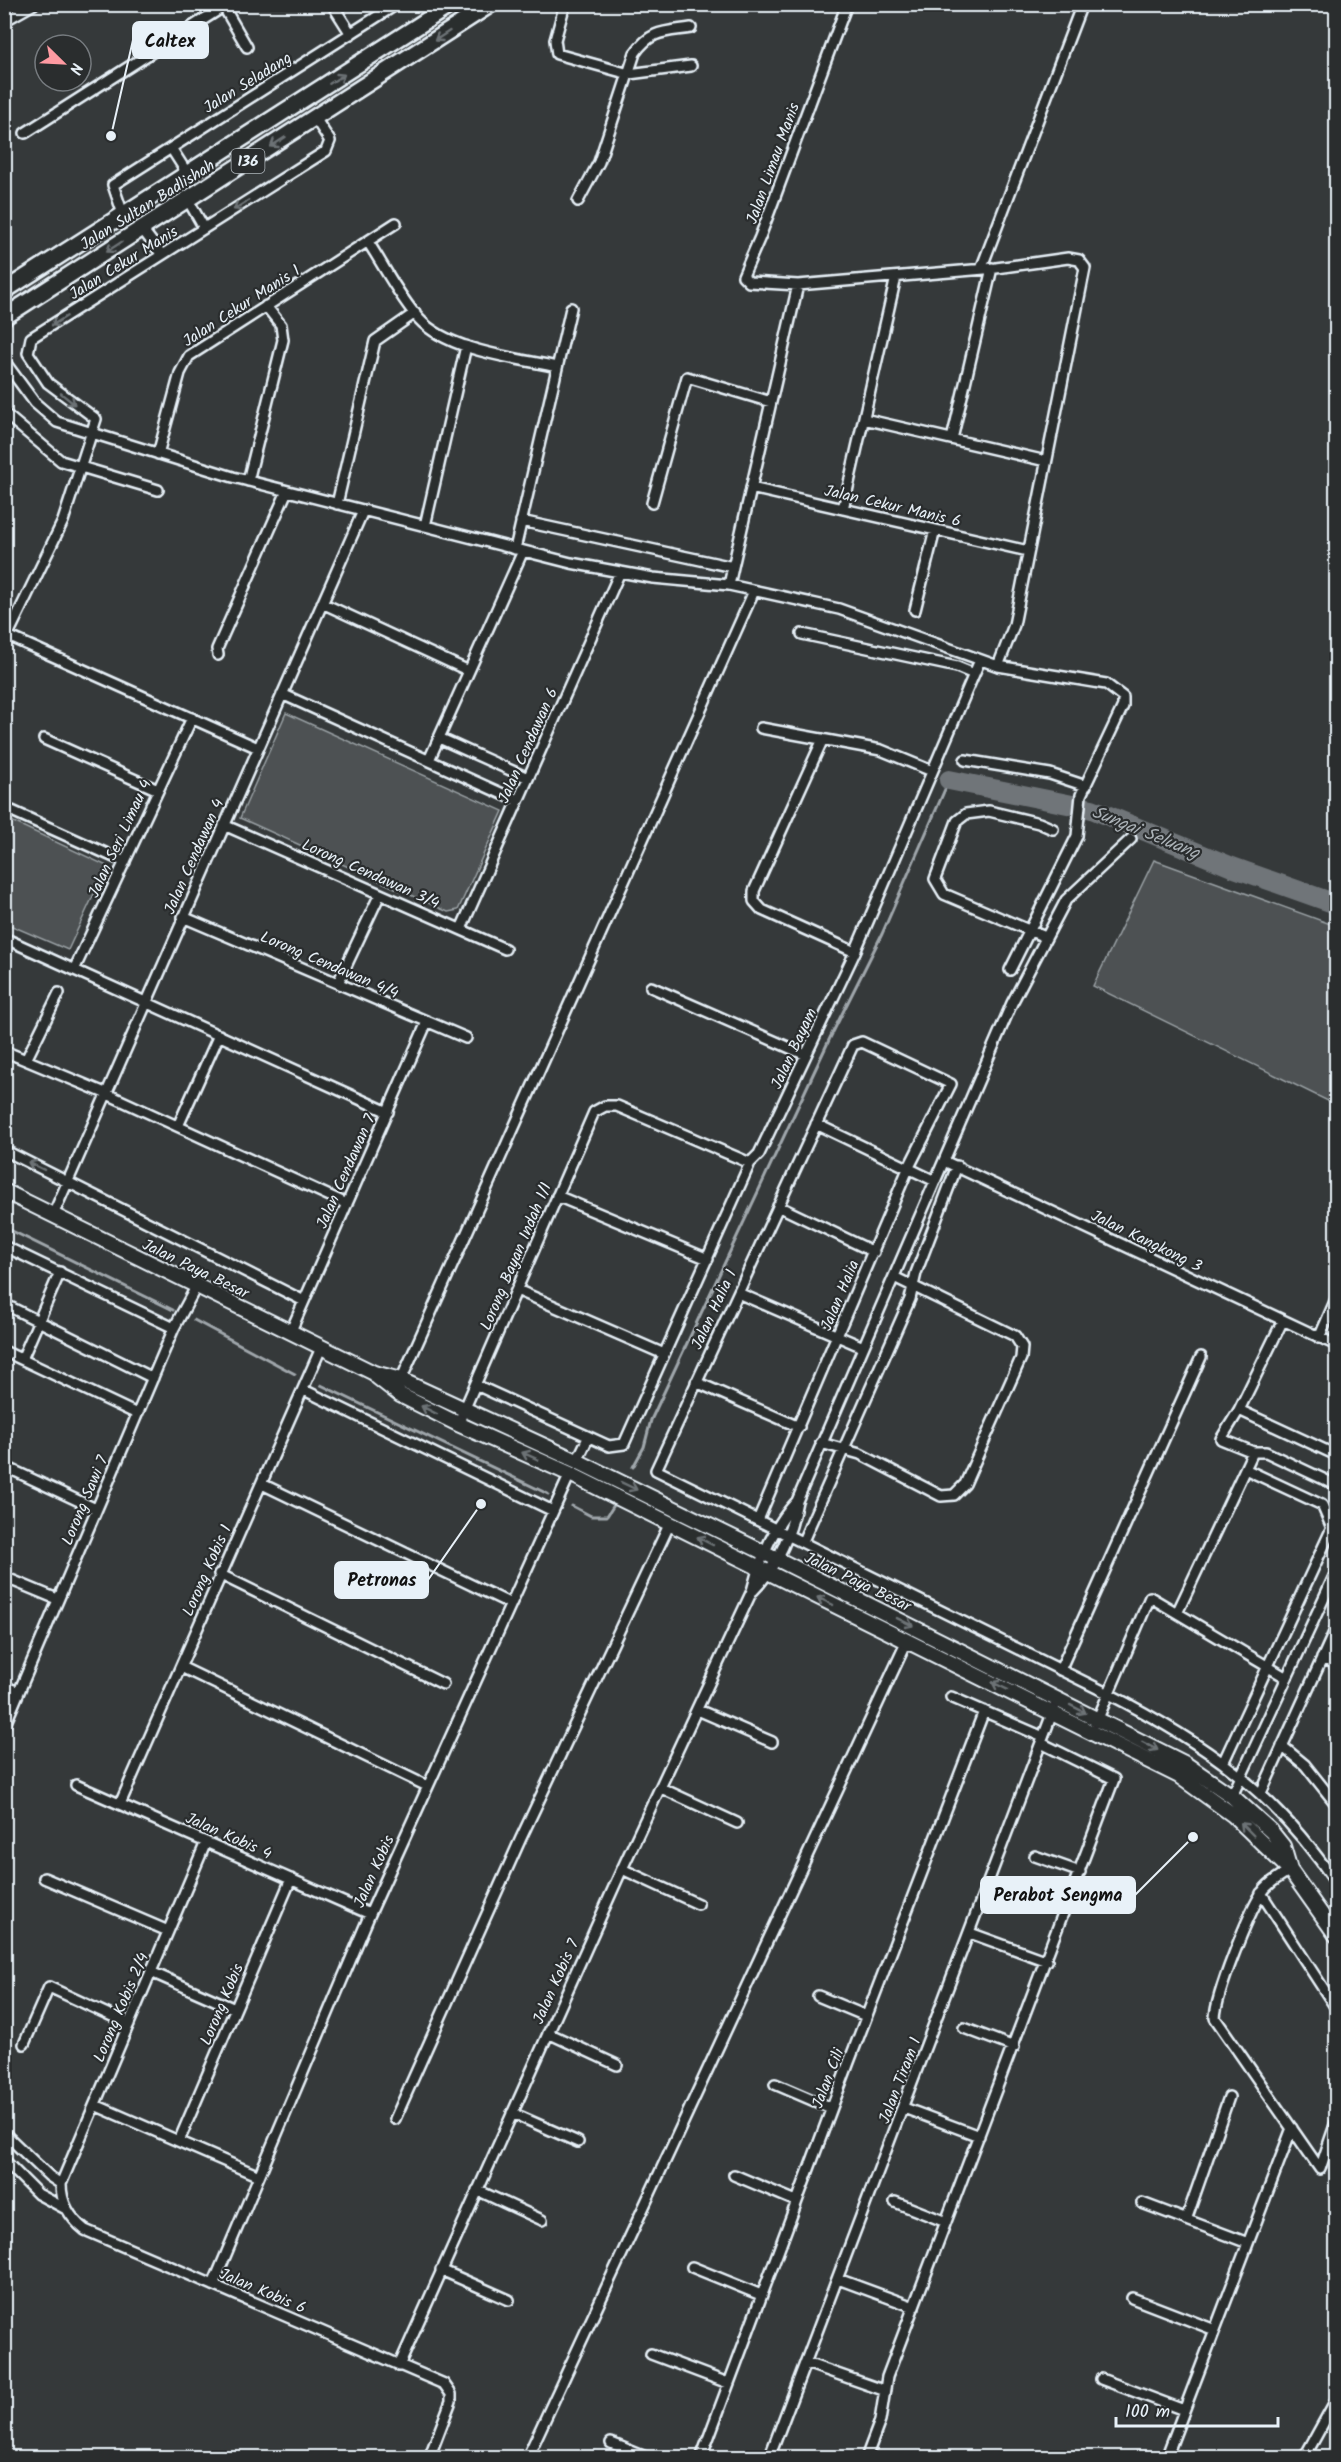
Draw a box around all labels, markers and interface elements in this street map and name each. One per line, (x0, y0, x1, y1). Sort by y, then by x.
callout: Caltex (133, 22, 208, 58)
text: Caltex (145, 28, 196, 57)
one-way arrow (434, 31, 451, 43)
north arrow (33, 33, 93, 93)
street label: Jalan Seladang (199, 46, 297, 120)
text: N (62, 59, 89, 78)
one-way arrow (328, 73, 345, 85)
street label: Jalan Limau Manis (740, 99, 807, 228)
one-way arrow (270, 136, 287, 148)
road number: 136 (232, 149, 264, 173)
street label: Jalan Sultan Badlishah (75, 154, 220, 257)
one-way arrow (233, 200, 250, 212)
street label: Jalan Cekur Manis (64, 220, 183, 307)
one-way arrow (106, 241, 122, 253)
street label: Jalan Cekur Manis 1 (178, 259, 306, 354)
one-way arrow (50, 314, 67, 327)
one-way arrow (60, 392, 75, 406)
street label: Jalan Cekur Manis 6 (822, 479, 964, 534)
street label: Jalan Cendawan 6 (492, 684, 565, 807)
street label: Jalan Seri Limau 4 (82, 775, 159, 902)
street label: Jalan Cendawan 4 (158, 795, 231, 918)
water label: Sungai Seluang (1087, 799, 1205, 869)
street label: Lorong Cendawan 3/4 (297, 833, 444, 916)
street label: Lorong Cendawan 4/4 (256, 925, 403, 1006)
street label: Jalan Bayam (765, 1004, 824, 1093)
street label: Jalan Cendawan 7 (310, 1110, 383, 1233)
one-way arrow (27, 1159, 45, 1171)
street label: Lorong Bayan Indah 1/1 (474, 1179, 559, 1334)
street label: Jalan Kangkong 3 (1087, 1204, 1206, 1279)
street label: Jalan Paya Besar (138, 1233, 254, 1307)
street label: Jalan Halia (814, 1256, 867, 1335)
street label: Jalan Halia 1 (685, 1265, 744, 1354)
one-way arrow (420, 1403, 438, 1415)
one-way arrow (521, 1450, 539, 1462)
street label: Lorong Sawi 7 (55, 1451, 116, 1549)
one-way arrow (620, 1481, 638, 1493)
street label: Lorong Kobis 1 (176, 1521, 239, 1621)
one-way arrow (697, 1535, 715, 1546)
street label: Jalan Paya Besar (800, 1546, 916, 1620)
callout: Petronas (335, 1562, 428, 1598)
text: Petronas (347, 1567, 417, 1596)
one-way arrow (816, 1595, 834, 1607)
one-way arrow (895, 1616, 913, 1628)
one-way arrow (992, 1680, 1010, 1692)
one-way arrow (1069, 1703, 1087, 1715)
one-way arrow (1141, 1741, 1159, 1752)
street label: Jalan Kobis 4 (181, 1806, 276, 1867)
one-way arrow (1240, 1822, 1255, 1837)
street label: Jalan Kobis (347, 1831, 402, 1912)
callout: Perabot Sengma (981, 1877, 1135, 1913)
text: Perabot Sengma (993, 1882, 1123, 1911)
street label: Jalan Kobis 7 (526, 1934, 587, 2028)
street label: Lorong Kobis 2/4 (87, 1949, 156, 2066)
street label: Lorong Kobis (194, 1960, 251, 2049)
street label: Jalan Tiram 1 (872, 2034, 928, 2127)
street label: Jalan Cili (806, 2044, 852, 2112)
street label: Jalan Kobis 6 (215, 2262, 310, 2321)
scale bar (1116, 2390, 1278, 2428)
text: 100 m (1125, 2398, 1170, 2427)

